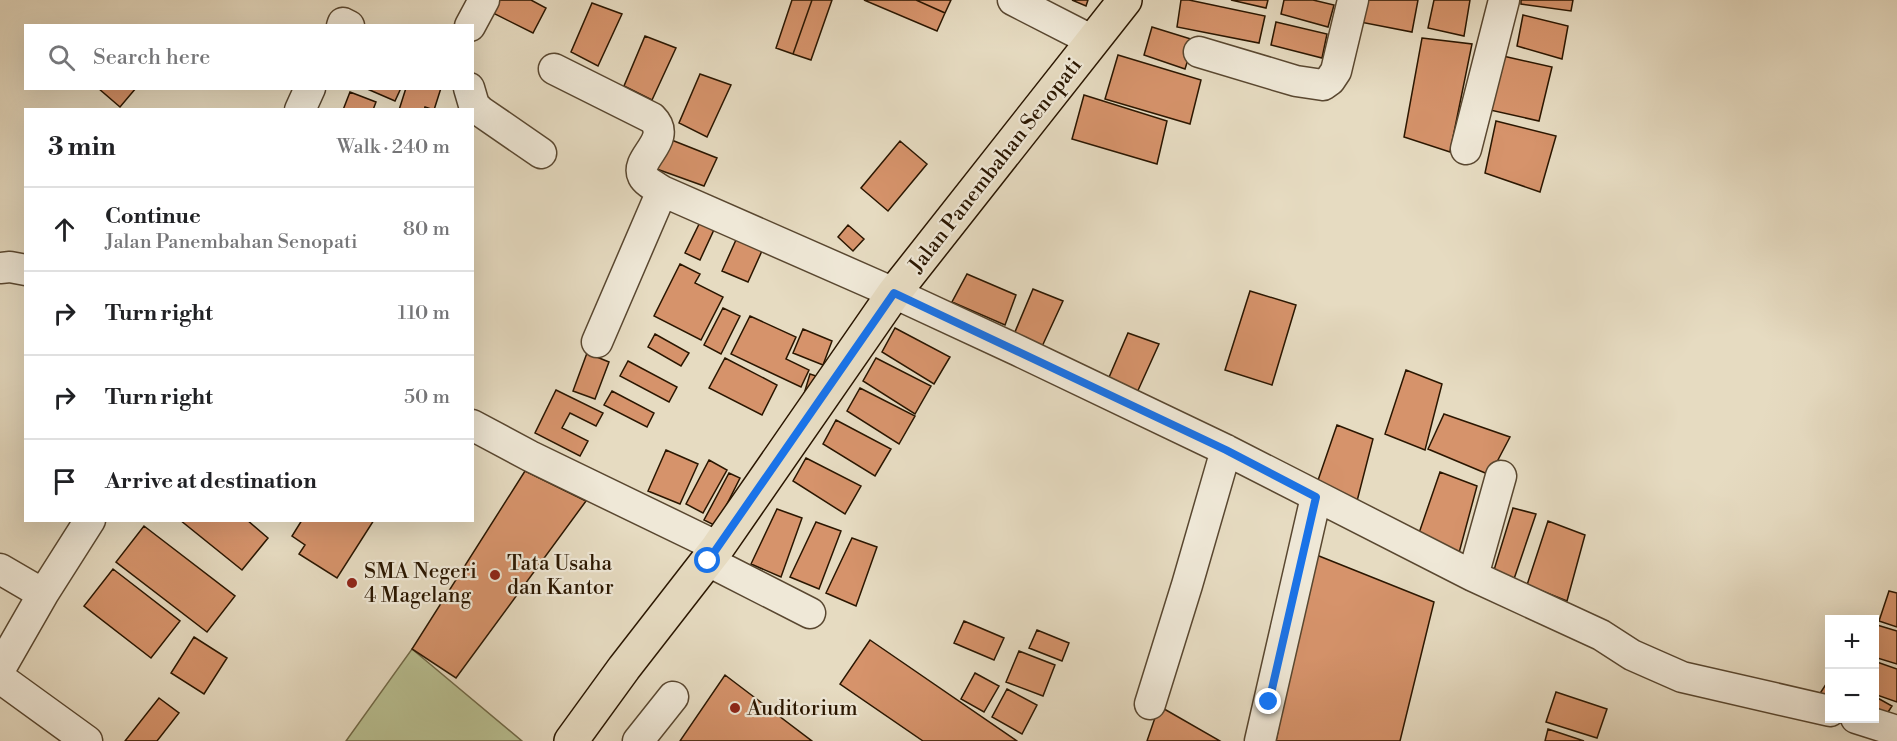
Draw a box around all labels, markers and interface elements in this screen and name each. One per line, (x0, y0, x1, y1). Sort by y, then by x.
search box (24, 24, 474, 90)
icon: search (45, 41, 78, 74)
text: Search here (93, 44, 210, 71)
street label: Jalan Panembahan Senopati (903, 53, 1088, 279)
text: 3 min (48, 131, 116, 163)
text: Walk · 240 m (337, 135, 450, 160)
text: Continue (105, 203, 201, 230)
icon: ahead (48, 213, 81, 246)
text: 80 m (403, 217, 450, 242)
text: Jalan Panembahan Senopati (105, 230, 358, 255)
icon: right (48, 297, 81, 330)
text: Turn right (105, 300, 213, 327)
text: 110 m (398, 301, 450, 326)
icon: right (48, 381, 81, 414)
text: Turn right (105, 384, 213, 411)
text: 50 m (404, 385, 450, 410)
icon: arrive (48, 465, 81, 498)
text: Arrive at destination (105, 468, 317, 495)
route start (694, 547, 720, 573)
place label: Tata Usaha dan Kantor (507, 551, 614, 601)
place label: SMA Negeri 4 Magelang (364, 559, 477, 609)
marker: Tata Usaha dan Kantor (488, 568, 502, 582)
marker: SMA Negeri 4 Magelang (345, 576, 359, 590)
map controls (1825, 615, 1879, 723)
button: + (1825, 615, 1879, 669)
button: − (1825, 669, 1879, 723)
route end (1255, 688, 1281, 714)
place label: Auditorium (746, 696, 858, 722)
marker: Auditorium (728, 701, 742, 715)

